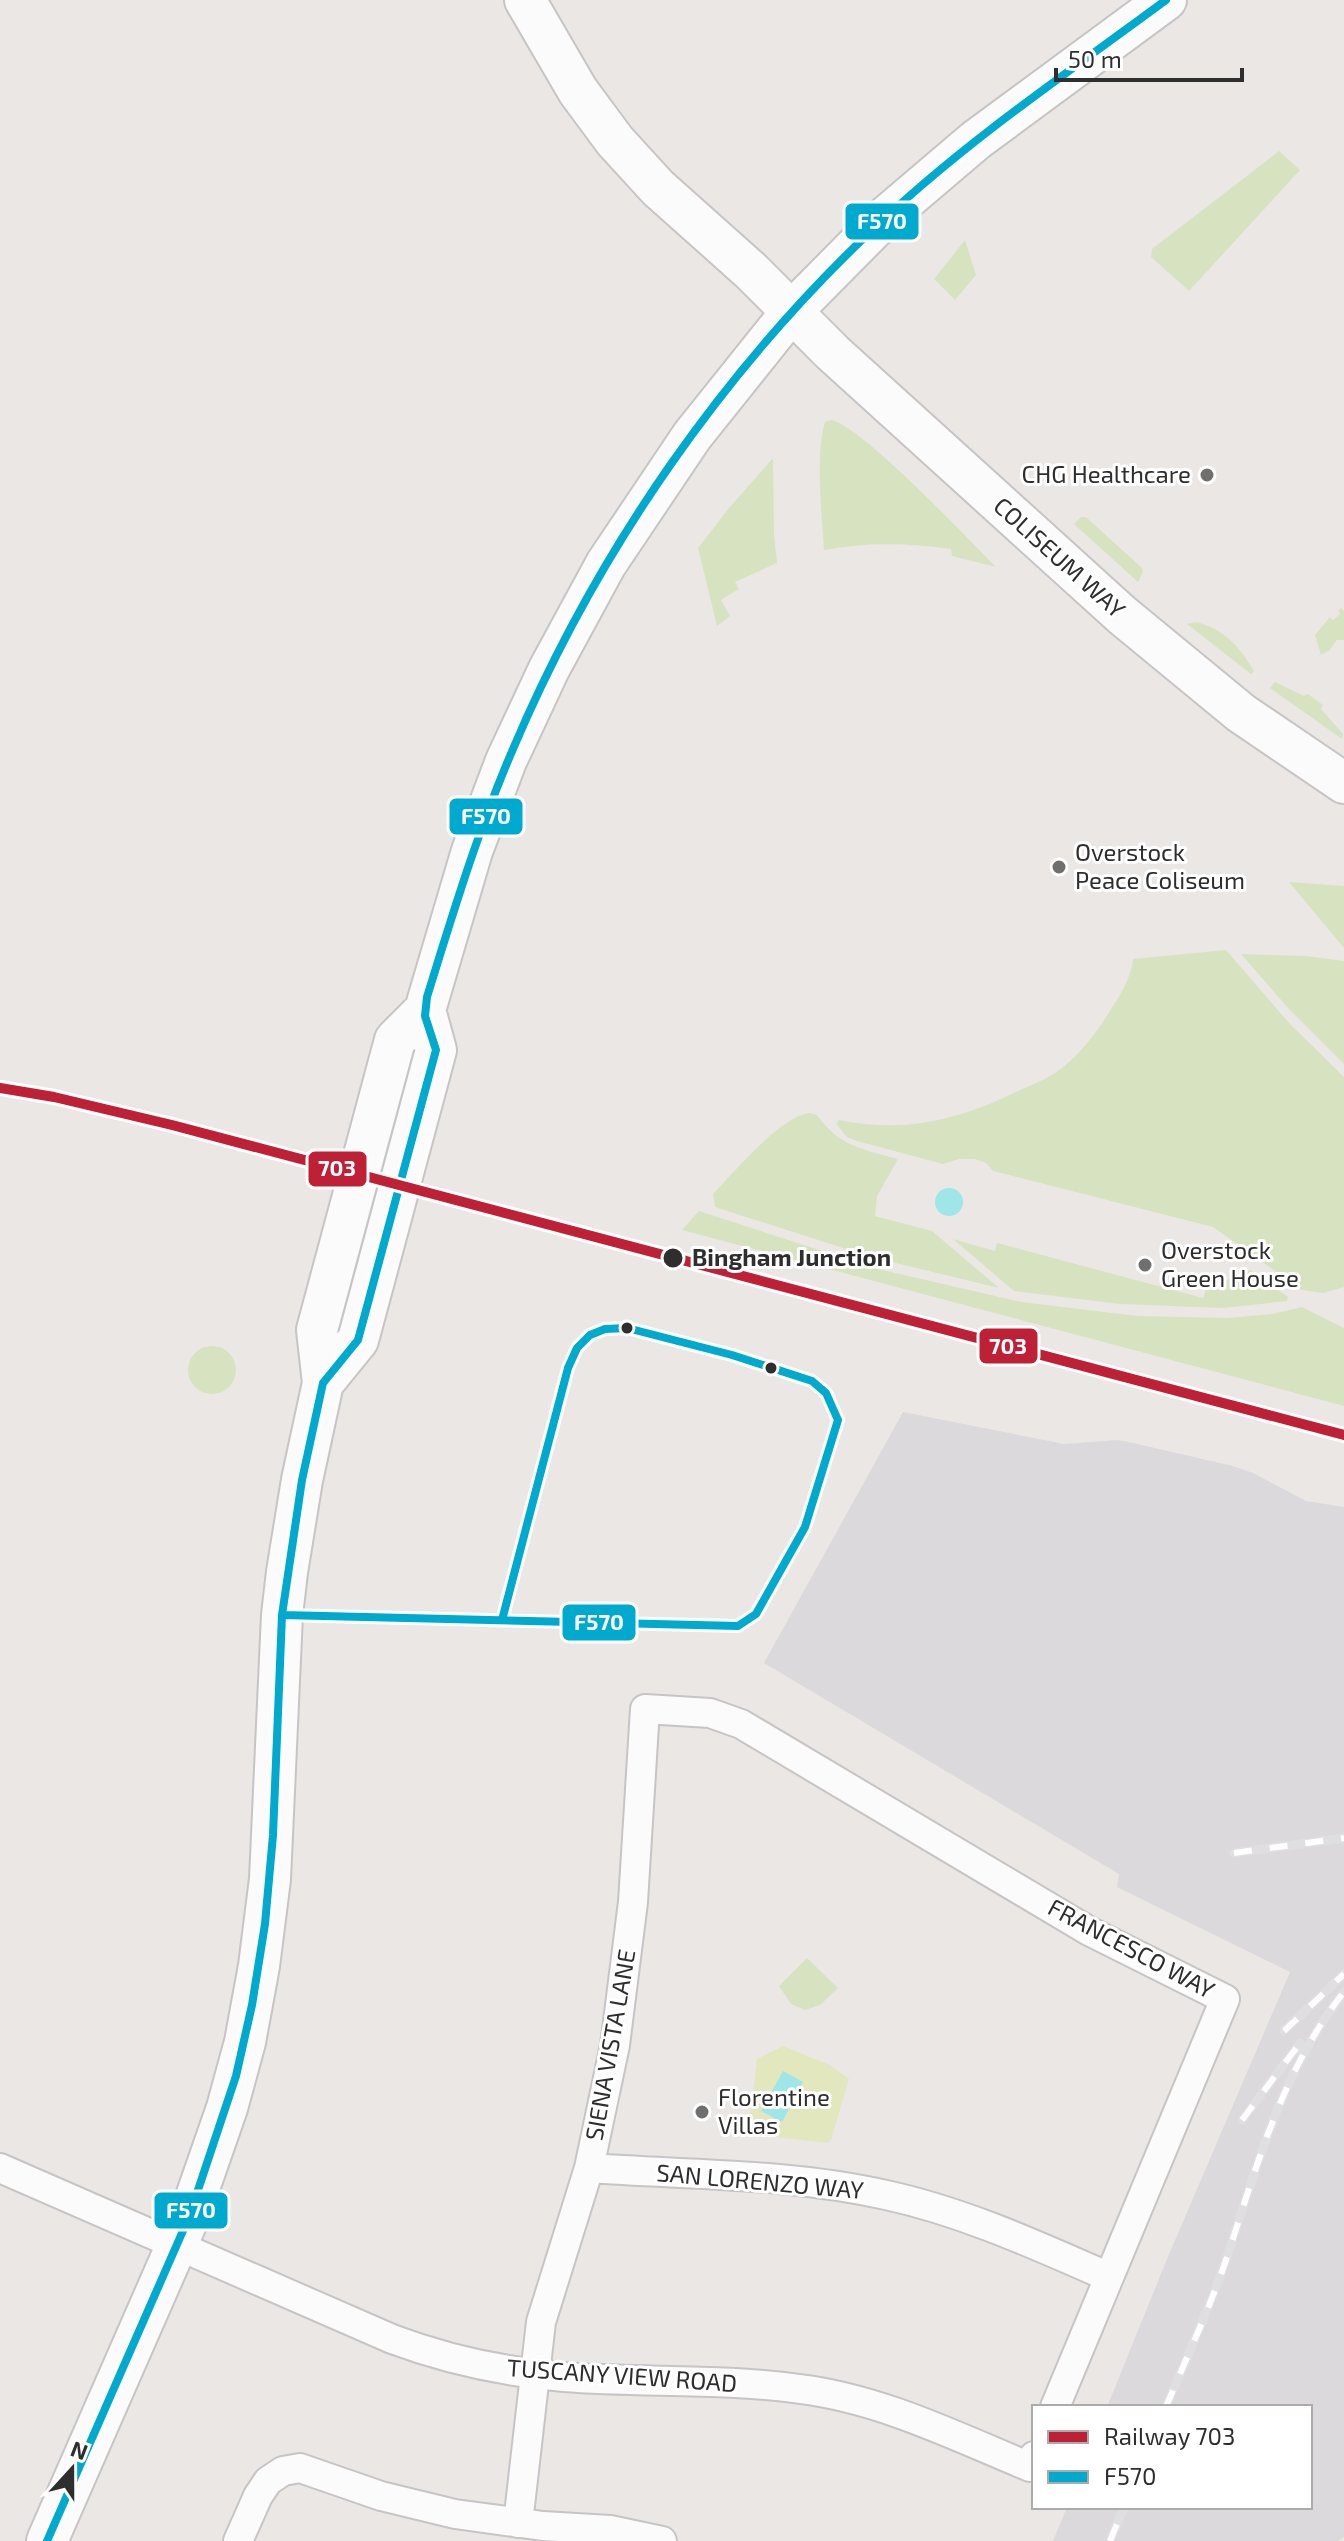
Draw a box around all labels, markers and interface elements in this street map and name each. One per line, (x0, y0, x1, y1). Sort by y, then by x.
scale bar (1056, 32, 1242, 82)
text: 50 m (1068, 44, 1122, 73)
line badge: F570 (844, 202, 920, 241)
text: F570 (857, 207, 907, 233)
place label: CHG Healthcare (1022, 459, 1191, 488)
marker: CHG Healthcare (1198, 466, 1216, 484)
street label: COLISEUM WAY (988, 490, 1132, 624)
line badge: F570 (448, 797, 524, 836)
text: F570 (461, 802, 511, 828)
place label: Overstock Peace Coliseum (1075, 837, 1245, 894)
marker: Overstock Peace Coliseum (1050, 858, 1068, 876)
line badge: 703 (307, 1150, 368, 1188)
text: 703 (318, 1154, 356, 1180)
place label: Overstock Green House (1161, 1235, 1299, 1292)
place label: Bingham Junction (692, 1242, 891, 1271)
marker: Bingham Junction (661, 1246, 685, 1270)
marker: Overstock Green House (1136, 1256, 1154, 1274)
unlabelled marker (619, 1320, 635, 1336)
line badge: 703 (978, 1327, 1039, 1365)
text: 703 (989, 1332, 1027, 1358)
unlabelled marker (763, 1360, 779, 1376)
line badge: F570 (561, 1603, 637, 1642)
text: F570 (574, 1608, 624, 1634)
street label: FRANCESCO WAY (1044, 1892, 1220, 2004)
street label: SIENA VISTA LANE (578, 1947, 641, 2143)
place label: Florentine Villas (718, 2082, 830, 2139)
marker: Florentine Villas (693, 2103, 711, 2121)
street label: SAN LORENZO WAY (655, 2157, 865, 2204)
line badge: F570 (153, 2191, 229, 2230)
text: F570 (166, 2196, 216, 2222)
street label: TUSCANY VIEW ROAD (506, 2352, 738, 2397)
legend (1032, 2405, 1312, 2509)
text: Railway 703 (1104, 2421, 1235, 2450)
north arrow (32, 2429, 112, 2509)
text: N (67, 2434, 92, 2464)
text: F570 (1104, 2461, 1157, 2490)

